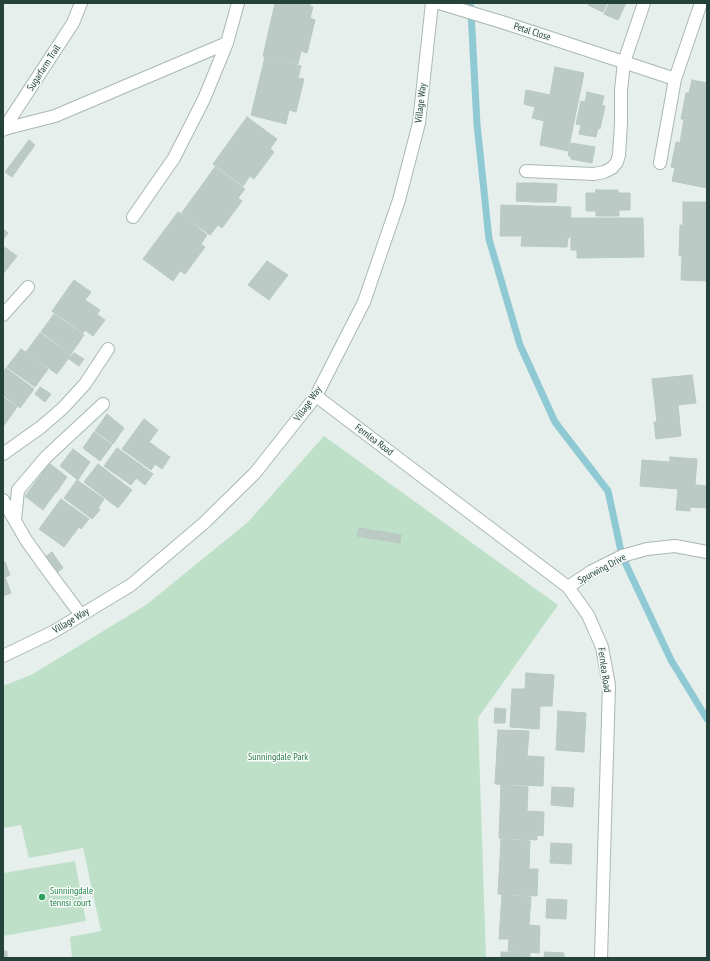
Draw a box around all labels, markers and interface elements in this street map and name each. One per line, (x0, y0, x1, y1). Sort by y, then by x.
street label: Petal Close (512, 20, 552, 44)
street label: Sugarfarm Trail (25, 43, 63, 93)
street label: Village Way (413, 82, 429, 124)
street label: Village Way (292, 384, 324, 424)
street label: Fernlea Road (352, 422, 396, 458)
street label: Spurwing Drive (576, 551, 628, 587)
street label: Village Way (51, 606, 91, 636)
street label: Fernlea Road (595, 647, 613, 693)
park label: Sunningdale Park (248, 751, 308, 763)
place label: Sunningdale tennsi court (50, 885, 93, 908)
marker: Sunningdale tennsi court (37, 892, 47, 902)

